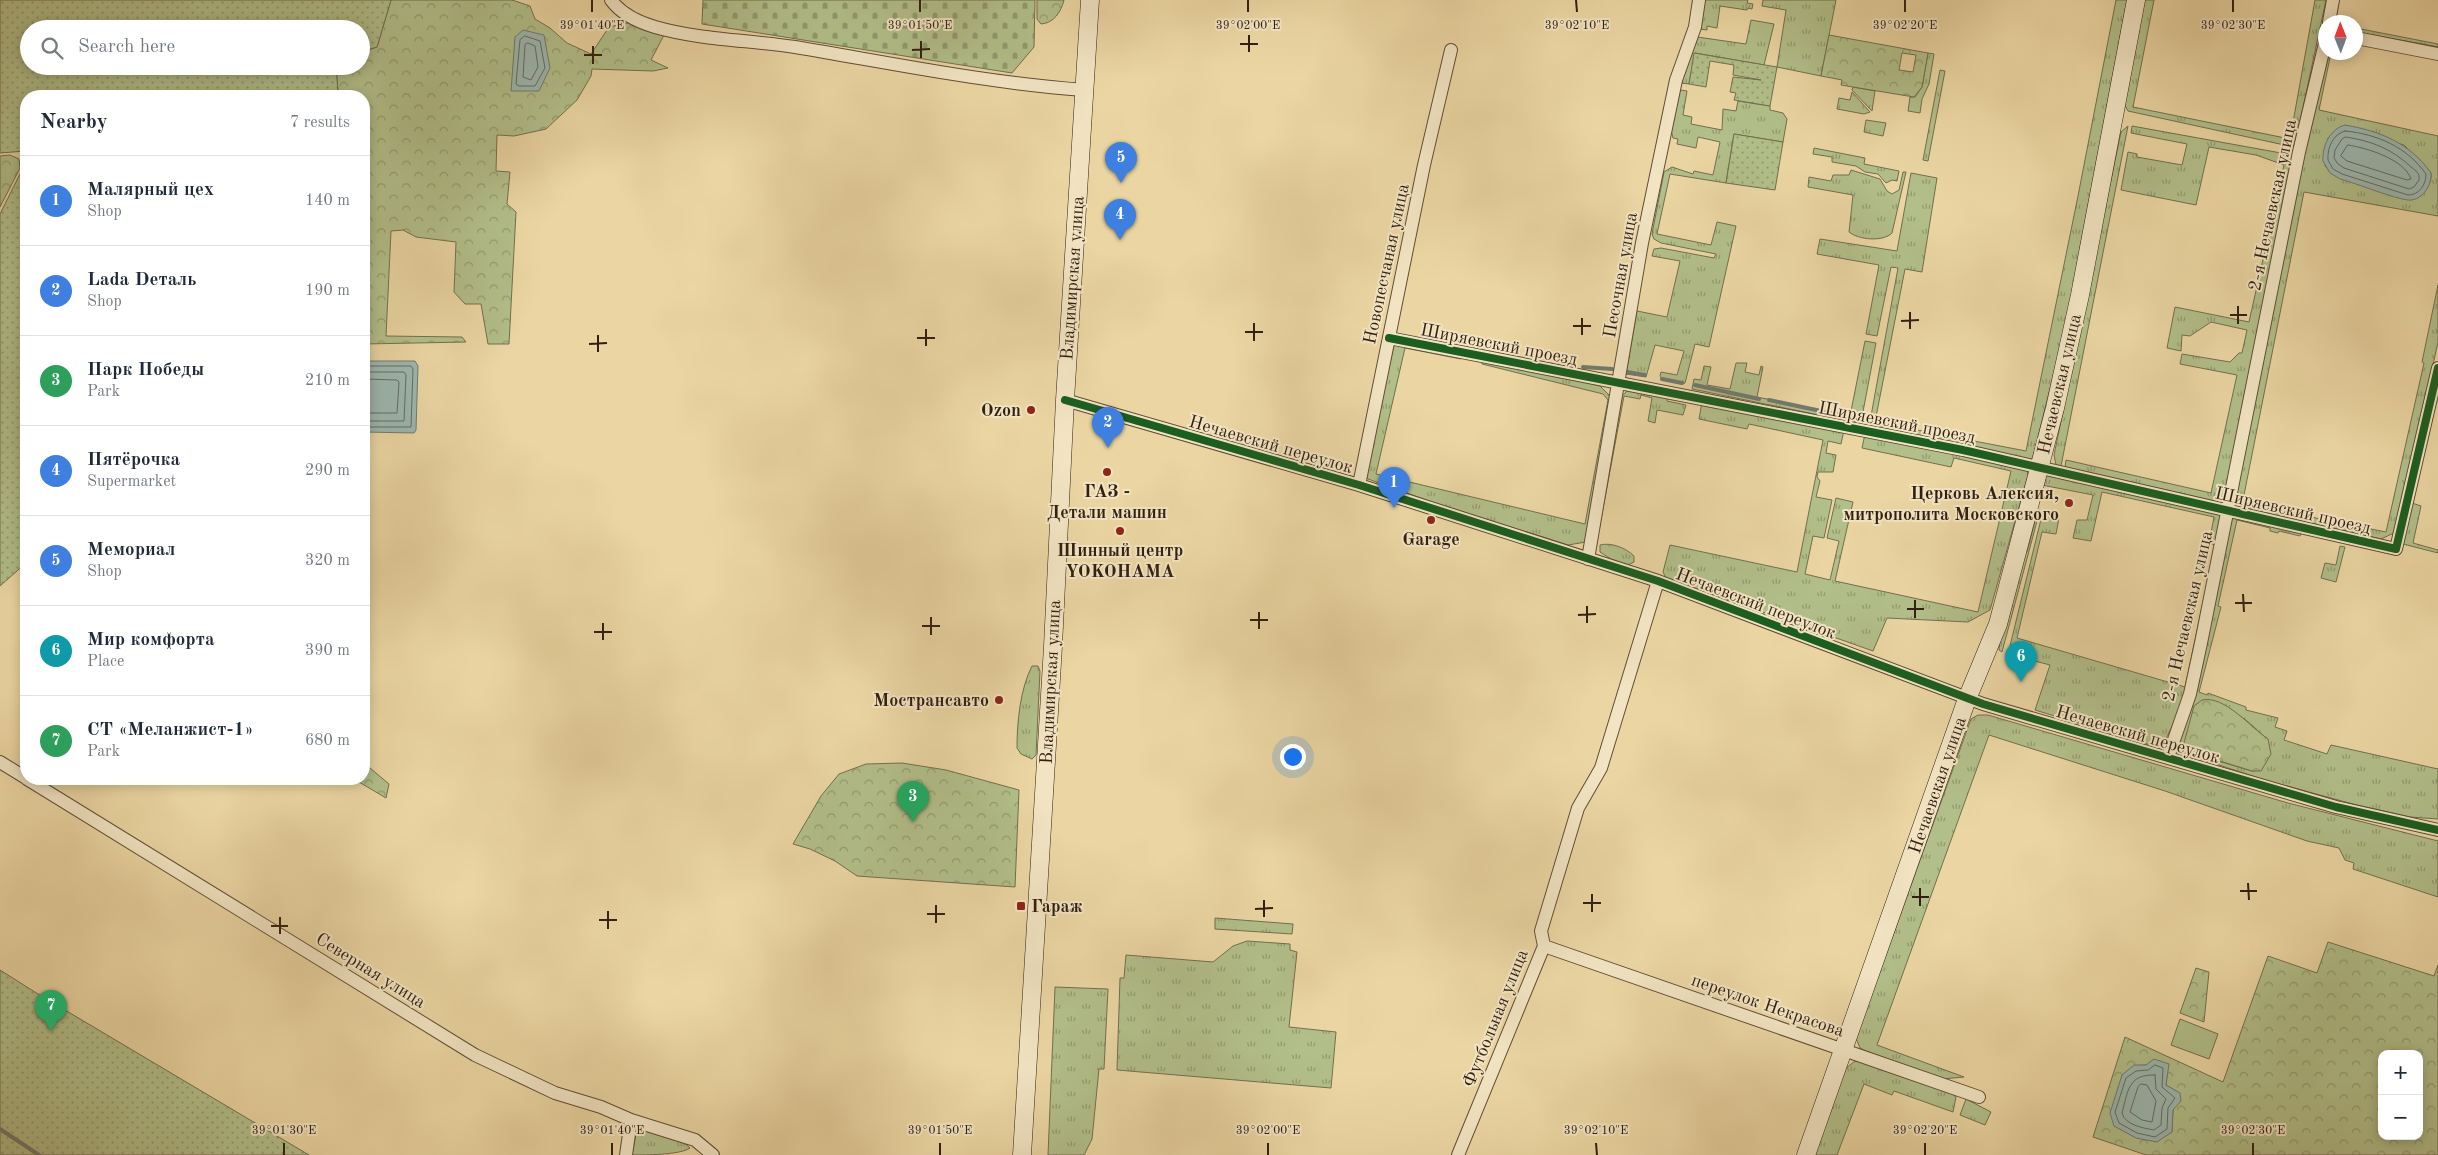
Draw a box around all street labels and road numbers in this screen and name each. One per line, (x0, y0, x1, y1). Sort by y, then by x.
street label: 2-я Нечаевская улица (2246, 118, 2300, 293)
street label: Новопесчаная улица (1361, 182, 1413, 346)
street label: Владимирская улица (1058, 195, 1088, 361)
street label: Песочная улица (1601, 211, 1641, 339)
street label: Нечаевская улица (2035, 312, 2085, 456)
street label: Ширяевский проезд (1419, 321, 1579, 369)
street label: Ширяевский проезд (1817, 399, 1977, 447)
street label: Нечаевский переулок (1187, 413, 1355, 477)
street label: Ширяевский проезд (2213, 484, 2373, 538)
street label: 2-я Нечаевская улица (2160, 529, 2216, 704)
street label: Нечаевский переулок (1673, 565, 1838, 643)
street label: Владимирская улица (1038, 599, 1064, 765)
street label: Нечаевский переулок (2054, 703, 2222, 767)
street label: Нечаевская улица (1906, 714, 1970, 856)
street label: Северная улица (312, 930, 429, 1012)
street label: Футбольная улица (1460, 947, 1532, 1090)
street label: переулок Некрасова (1689, 971, 1847, 1041)

